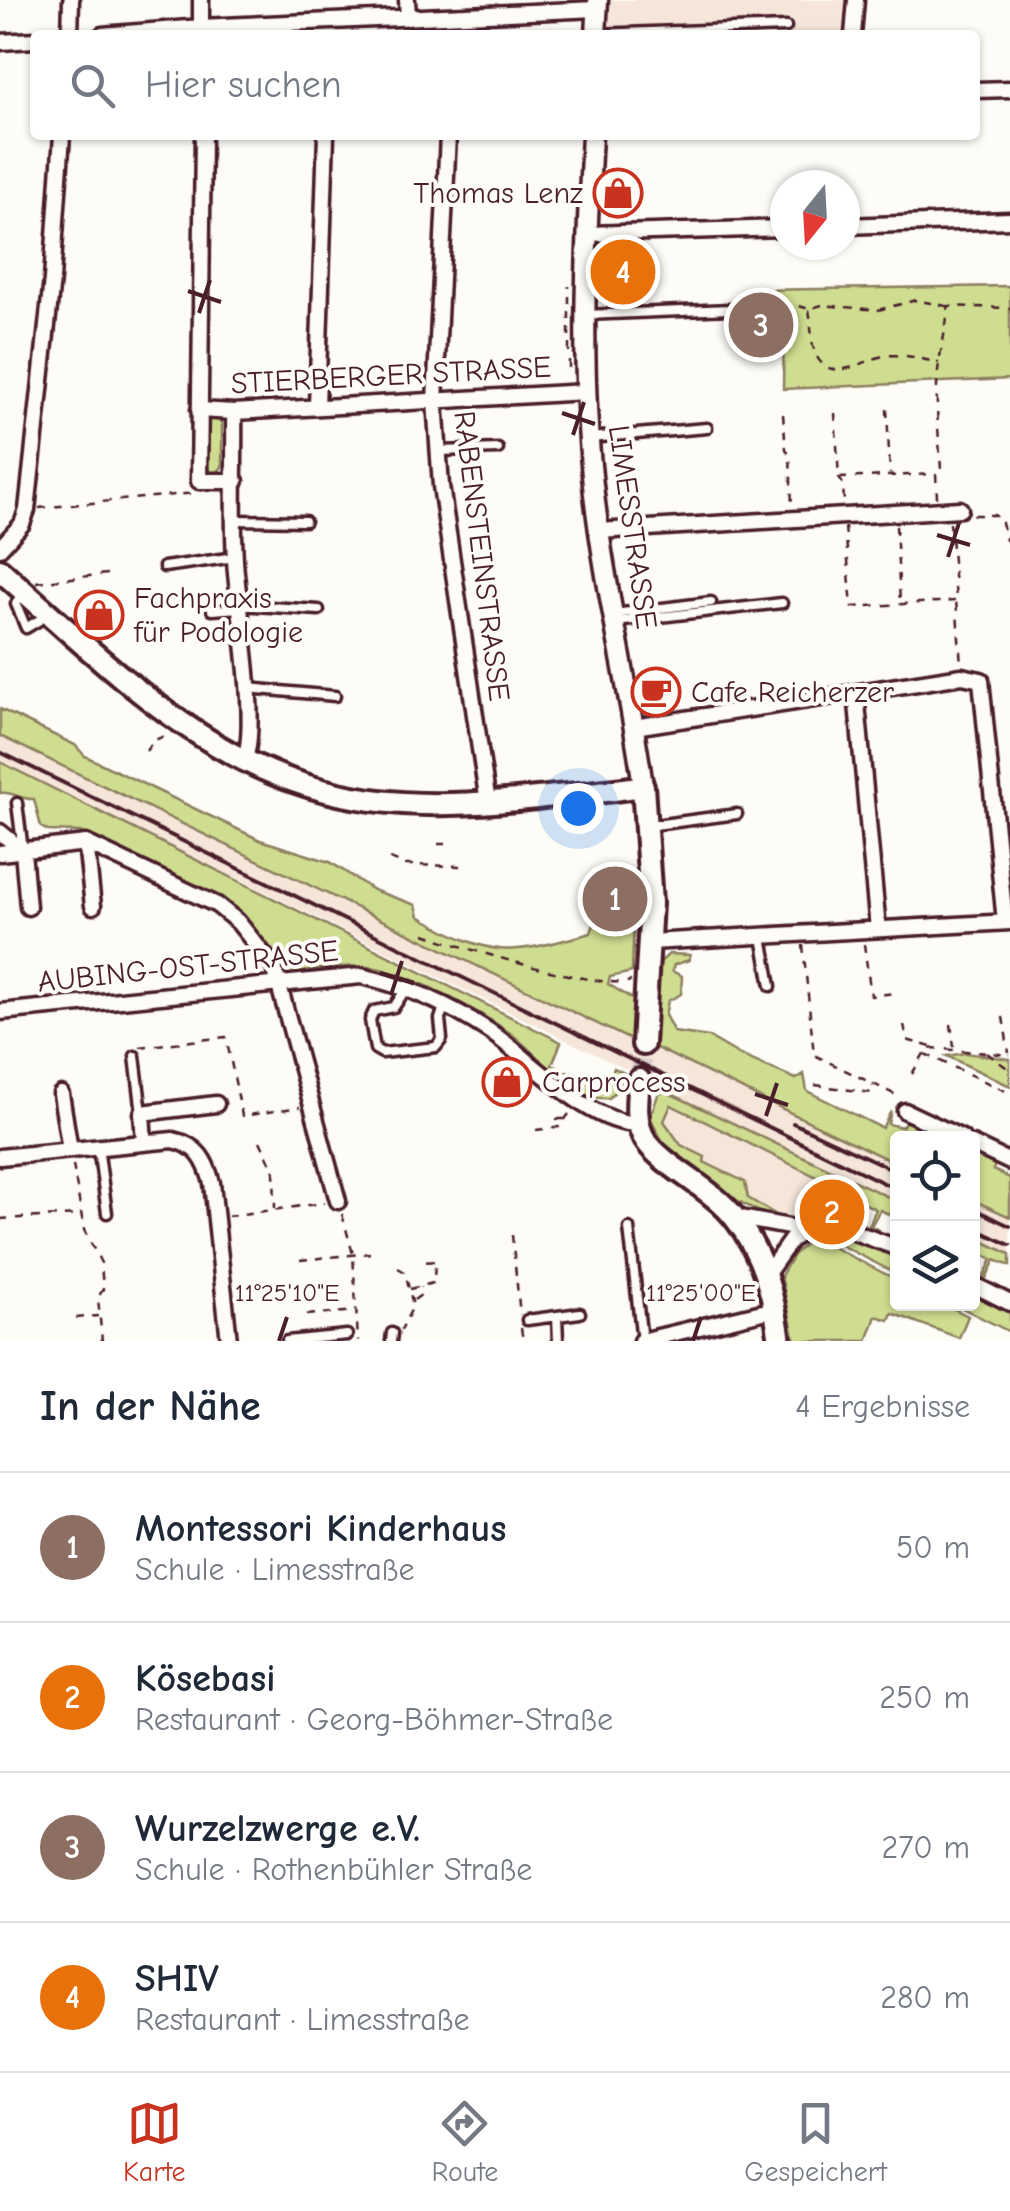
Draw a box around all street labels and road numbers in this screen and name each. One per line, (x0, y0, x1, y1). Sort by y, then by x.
street label: STIERBERGER STRASSE (230, 350, 552, 401)
street label: RABENSTEINSTRASSE (446, 409, 517, 703)
street label: LIMESSTRASSE (601, 423, 664, 631)
street label: AUBING-OST-STRASSE (36, 933, 340, 1000)

